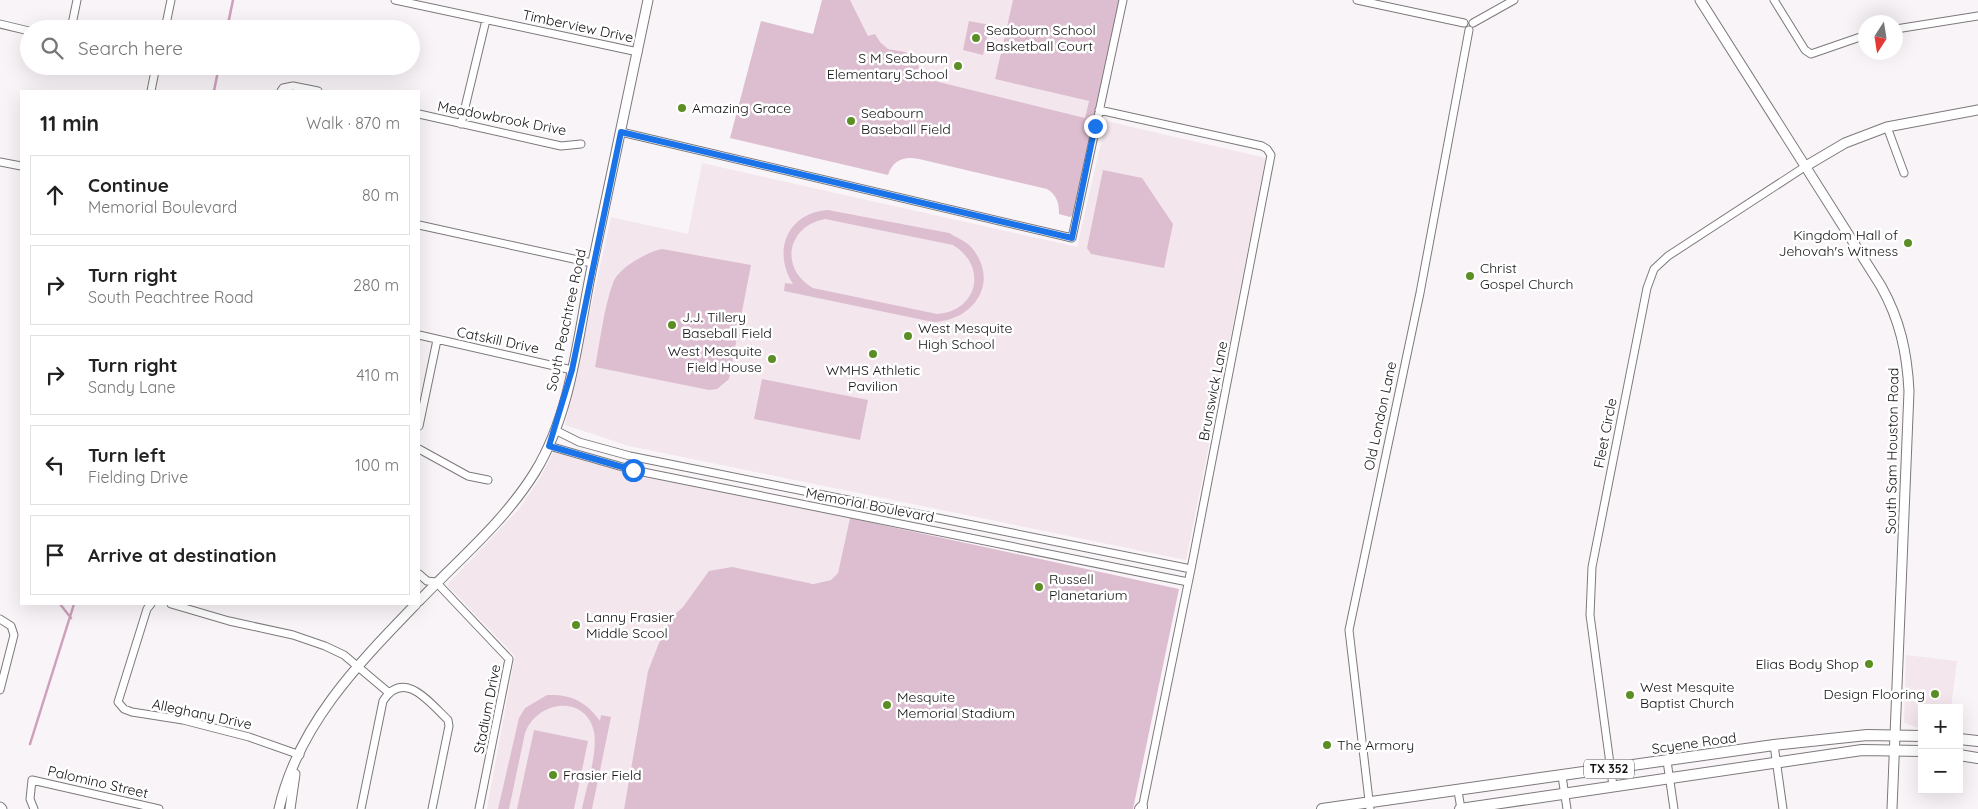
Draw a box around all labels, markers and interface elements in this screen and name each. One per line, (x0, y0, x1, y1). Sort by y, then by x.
street label: Timberview Drive (521, 5, 635, 47)
north arrow (1858, 15, 1903, 60)
search box (20, 20, 420, 75)
place label: Seabourn School Basketball Court (986, 21, 1096, 55)
marker: Seabourn School Basketball Court (970, 32, 982, 44)
icon: search (38, 34, 66, 62)
text: Search here (78, 36, 183, 60)
place label: S M Seabourn Elementary School (827, 49, 948, 83)
marker: S M Seabourn Elementary School (952, 60, 964, 72)
street label: Meadowbrook Drive (436, 97, 568, 139)
place label: Amazing Grace (692, 99, 791, 117)
marker: Amazing Grace (676, 102, 688, 114)
place label: Seabourn Baseball Field (861, 104, 951, 138)
text: 11 min (40, 110, 99, 136)
text: Walk · 870 m (306, 113, 400, 133)
marker: Seabourn Baseball Field (845, 115, 857, 127)
route end (1084, 115, 1107, 138)
text: Continue (88, 173, 169, 197)
icon: ahead (41, 181, 69, 209)
text: 80 m (362, 185, 399, 205)
text: Memorial Boulevard (88, 197, 237, 217)
place label: Kingdom Hall of Jehovah's Witness (1778, 226, 1898, 260)
marker: Kingdom Hall of Jehovah's Witness (1902, 237, 1914, 249)
street label: South Peachtree Road (542, 247, 590, 393)
place label: Christ Gospel Church (1480, 259, 1574, 293)
text: Turn right (88, 263, 177, 287)
marker: Christ Gospel Church (1464, 270, 1476, 282)
icon: right (41, 271, 69, 299)
text: 280 m (353, 275, 399, 295)
text: South Peachtree Road (88, 287, 254, 307)
place label: J.J. Tillery Baseball Field (682, 308, 772, 342)
marker: J.J. Tillery Baseball Field (666, 319, 678, 331)
place label: West Mesquite High School (918, 319, 1013, 353)
street label: Catskill Drive (455, 322, 541, 358)
marker: West Mesquite High School (902, 330, 914, 342)
street label: Brunswick Lane (1195, 340, 1232, 442)
place label: West Mesquite Field House (668, 342, 762, 376)
marker: WMHS Athletic Pavilion (867, 348, 879, 360)
text: Turn right (88, 353, 177, 377)
marker: West Mesquite Field House (766, 353, 778, 365)
street label: Old London Lane (1360, 360, 1400, 472)
icon: right (41, 361, 69, 389)
place label: WMHS Athletic Pavilion (826, 361, 920, 395)
text: 410 m (356, 365, 399, 385)
street label: South Sam Houston Road (1882, 368, 1902, 534)
text: Sandy Lane (88, 377, 176, 397)
street label: Fleet Circle (1589, 396, 1621, 469)
text: Turn left (88, 443, 166, 467)
icon: left (41, 451, 69, 479)
text: 100 m (355, 455, 399, 475)
route start (622, 459, 645, 482)
text: Fielding Drive (88, 467, 188, 487)
street label: Memorial Boulevard (804, 484, 936, 526)
icon: arrive (41, 541, 69, 569)
text: Arrive at destination (88, 543, 277, 567)
place label: Russell Planetarium (1049, 570, 1127, 604)
marker: Russell Planetarium (1033, 581, 1045, 593)
place label: Lanny Frasier Middle Scool (586, 608, 675, 642)
marker: Lanny Frasier Middle Scool (570, 619, 582, 631)
place label: Elias Body Shop (1755, 655, 1859, 673)
marker: Elias Body Shop (1863, 658, 1875, 670)
street label: Stadium Drive (469, 663, 505, 755)
place label: West Mesquite Baptist Church (1640, 678, 1735, 712)
place label: Design Flooring (1824, 685, 1925, 703)
place label: Mesquite Memorial Stadium (897, 688, 1015, 722)
marker: Design Flooring (1929, 688, 1941, 700)
marker: West Mesquite Baptist Church (1624, 689, 1636, 701)
street label: Alleghany Drive (150, 695, 254, 733)
marker: Mesquite Memorial Stadium (881, 699, 893, 711)
map controls (1918, 704, 1963, 794)
button: + (1918, 704, 1963, 749)
street label: Scyene Road (1650, 728, 1738, 758)
place label: The Armory (1337, 736, 1414, 754)
marker: The Armory (1321, 739, 1333, 751)
button: − (1918, 749, 1963, 794)
road number: TX 352 (1584, 760, 1634, 779)
street label: Palomino Street (46, 762, 150, 802)
place label: Frasier Field (563, 766, 642, 784)
marker: Frasier Field (547, 769, 559, 781)

